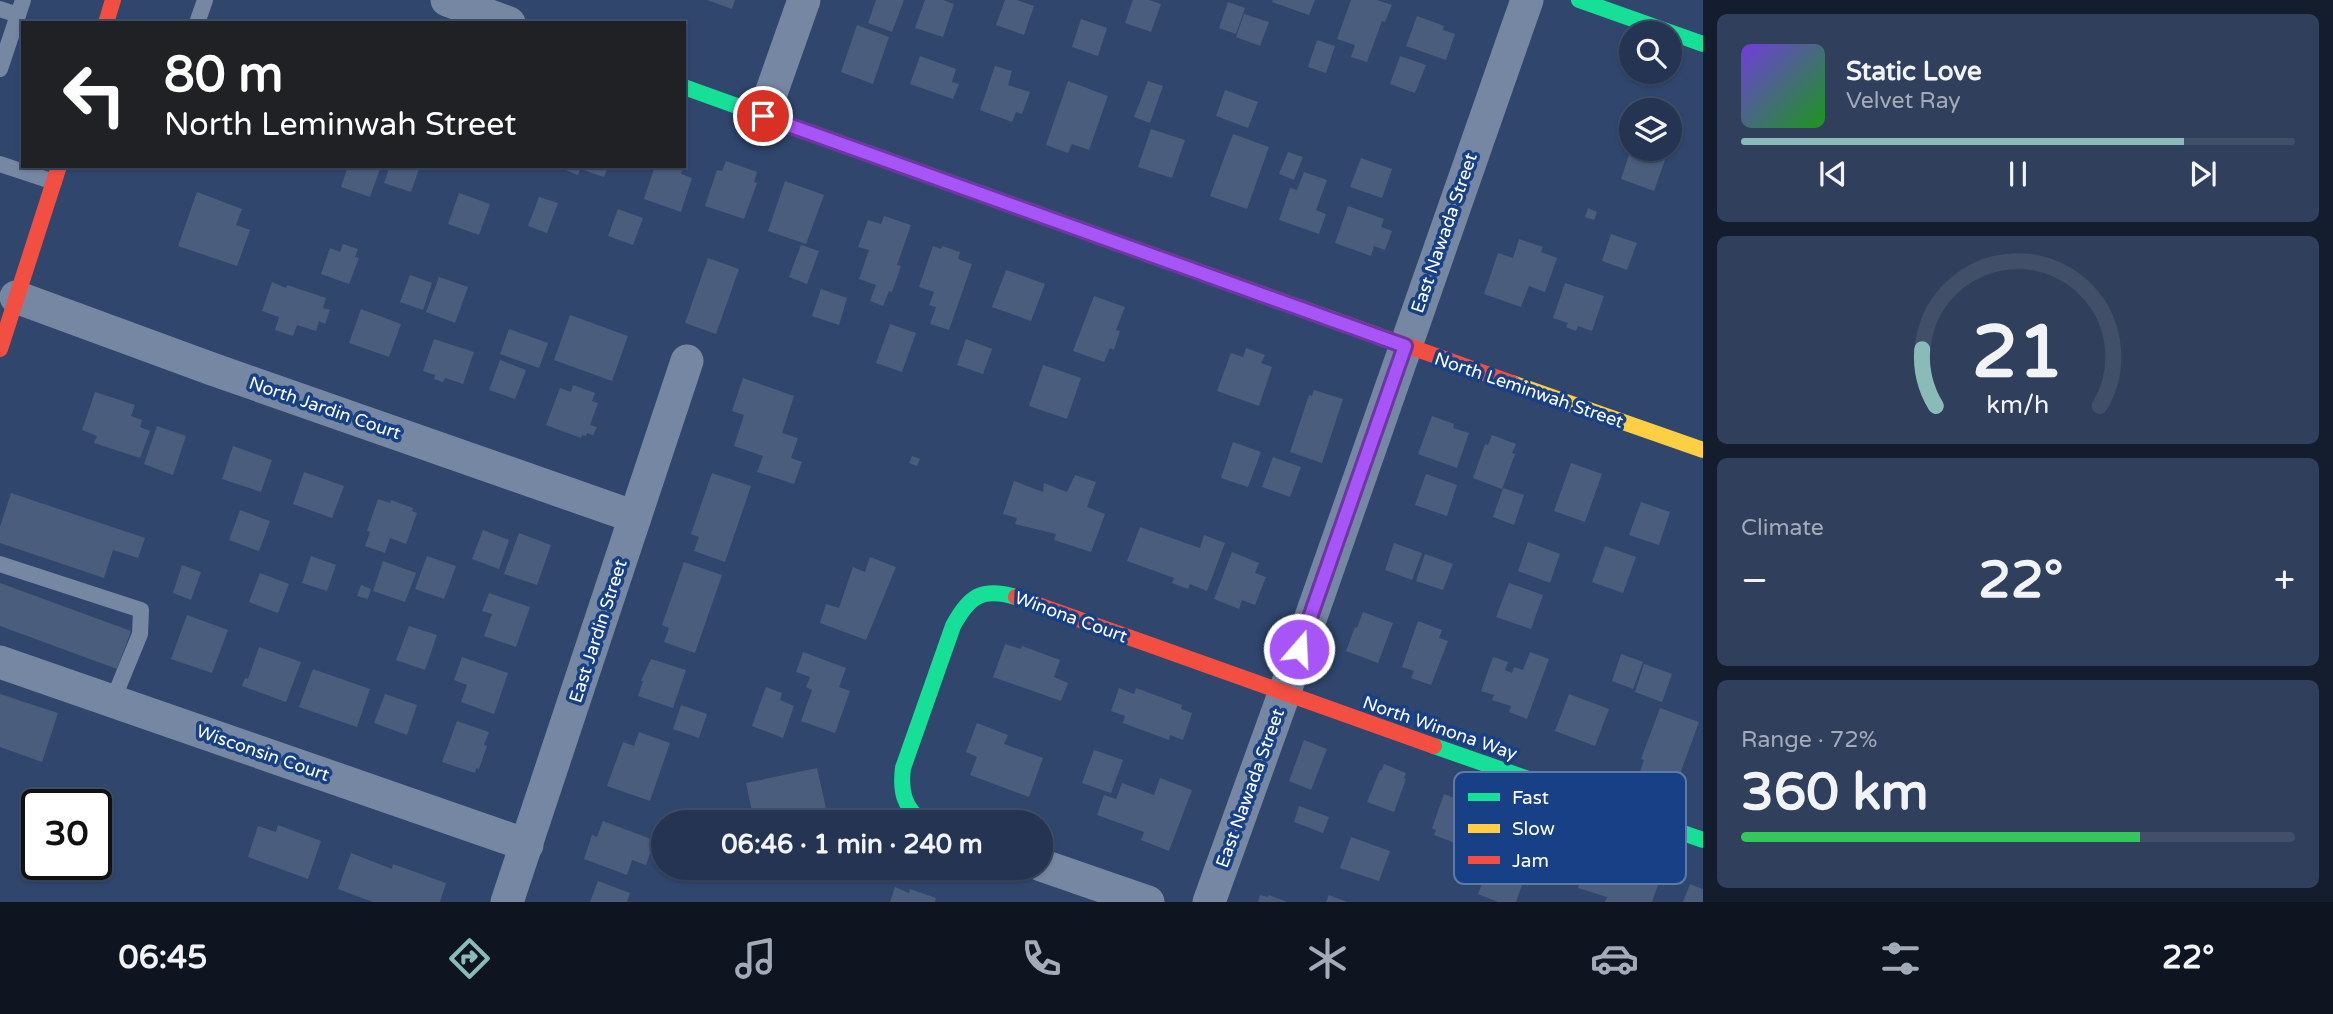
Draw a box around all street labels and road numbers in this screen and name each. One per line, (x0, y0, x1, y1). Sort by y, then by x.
street label: East Nawada Street (1406, 150, 1482, 316)
street label: North Leminwah Street (1432, 347, 1626, 433)
street label: North Jardin Court (246, 372, 404, 444)
street label: East Jardin Street (564, 556, 632, 706)
street label: Winona Court (1012, 586, 1130, 648)
street label: North Winona Way (1360, 691, 1520, 765)
street label: East Nawada Street (1211, 705, 1289, 871)
street label: Wisconsin Court (194, 720, 333, 786)

